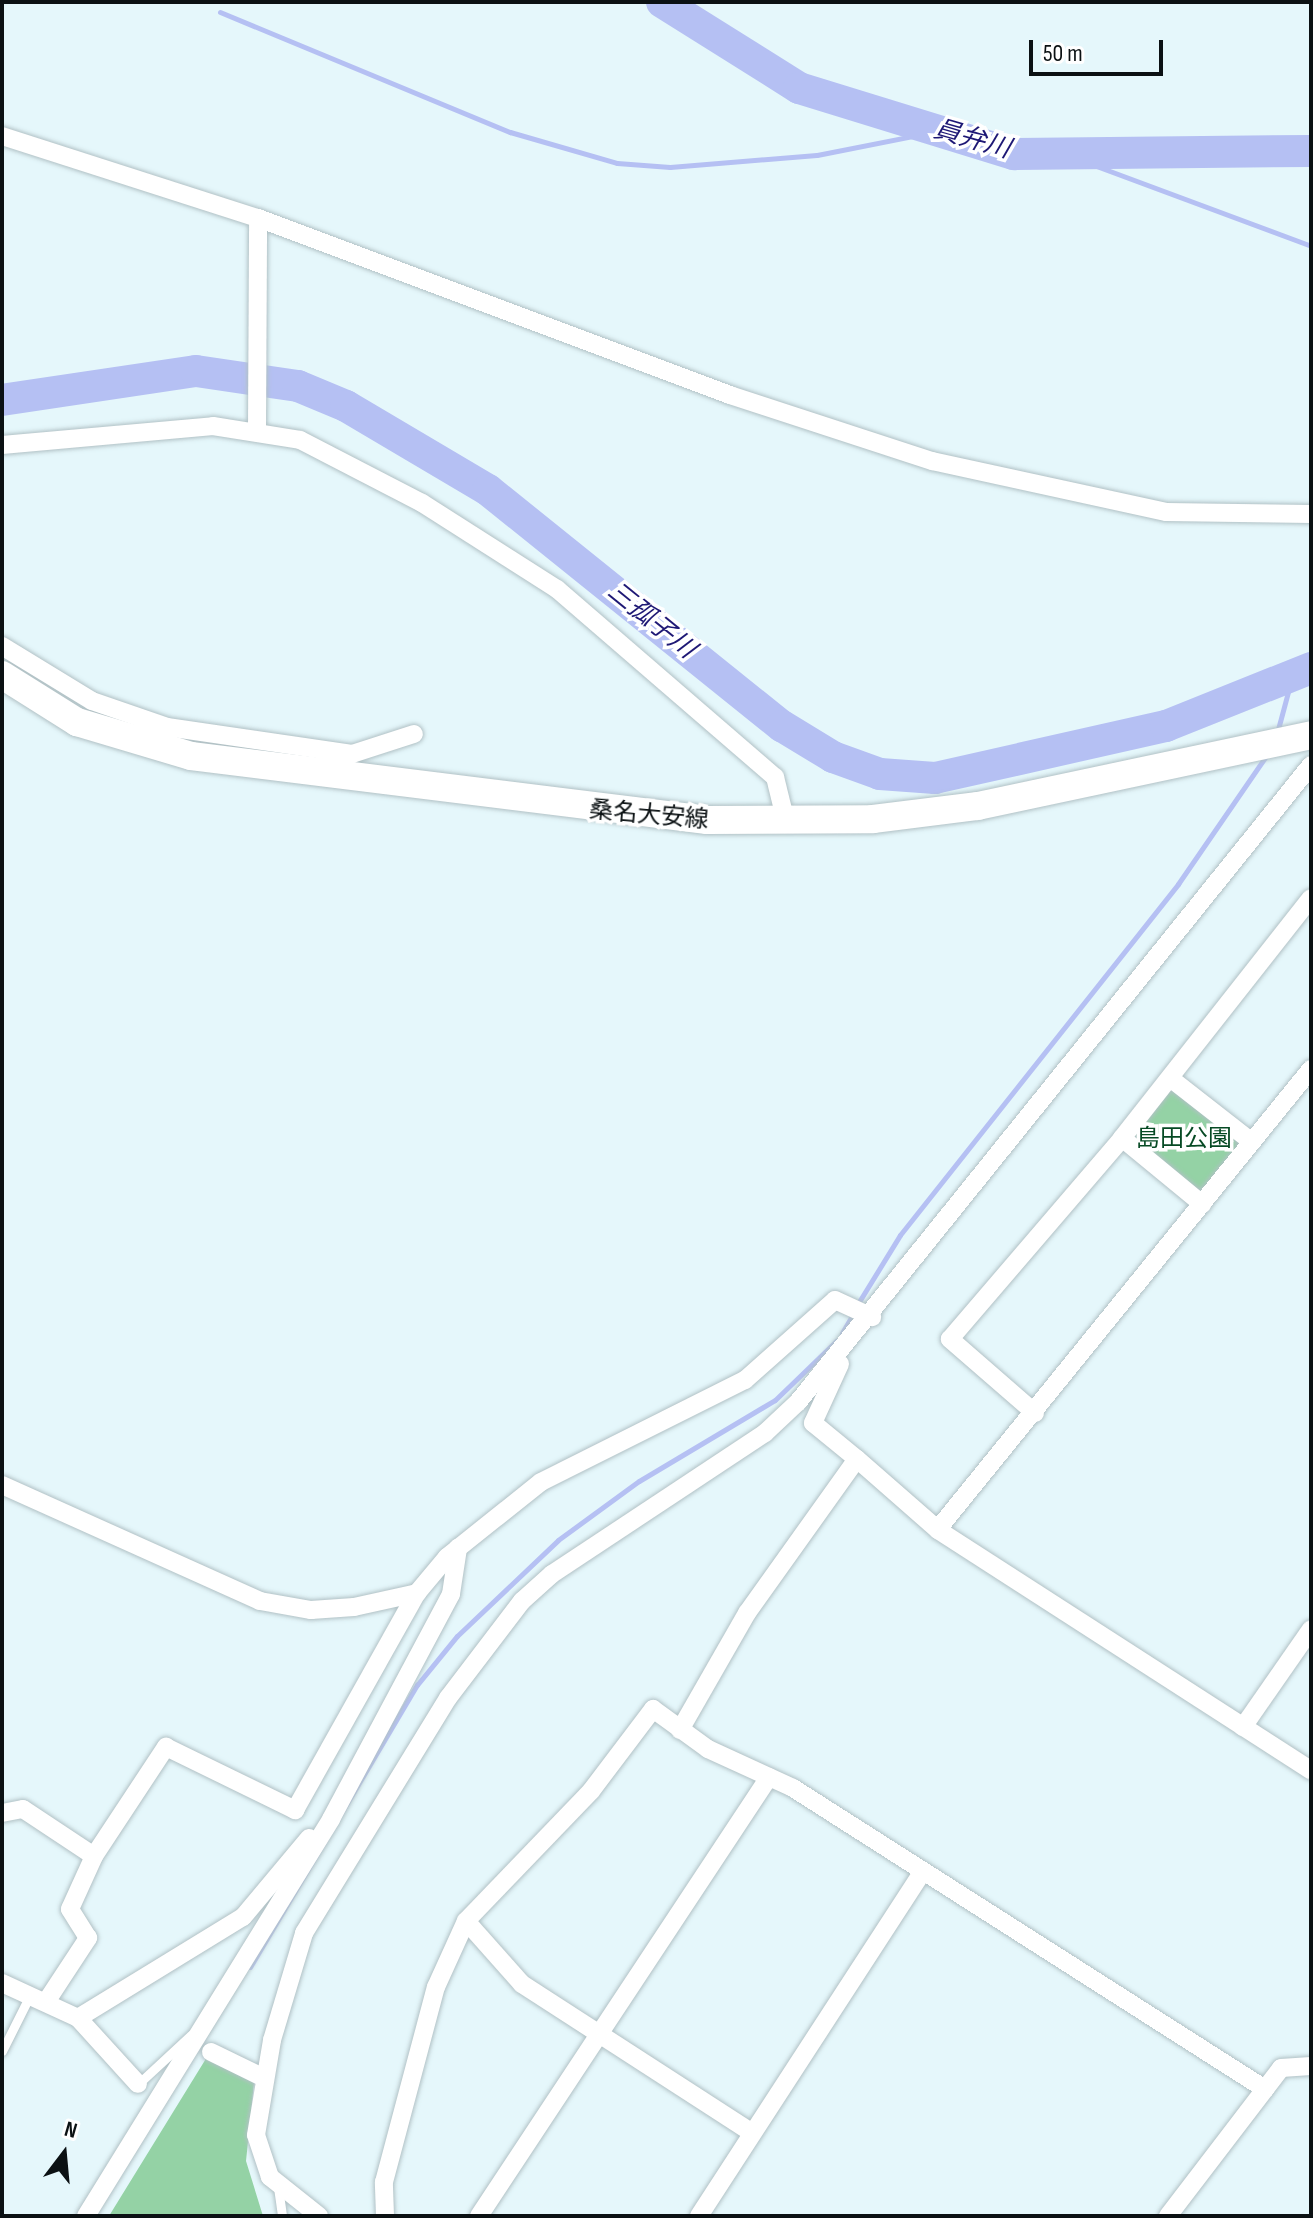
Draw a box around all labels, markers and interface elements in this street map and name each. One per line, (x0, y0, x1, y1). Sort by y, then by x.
scale bar (1033, 24, 1167, 74)
text: 50 m (1043, 39, 1083, 68)
water label: 員弁川 (930, 114, 1014, 166)
water label: 三孤子川 (601, 576, 701, 666)
street label: 桑名大安線 (588, 795, 710, 835)
park label: 島田公園 (1136, 1125, 1232, 1153)
north arrow (24, 2114, 104, 2194)
text: N (61, 2116, 80, 2145)

